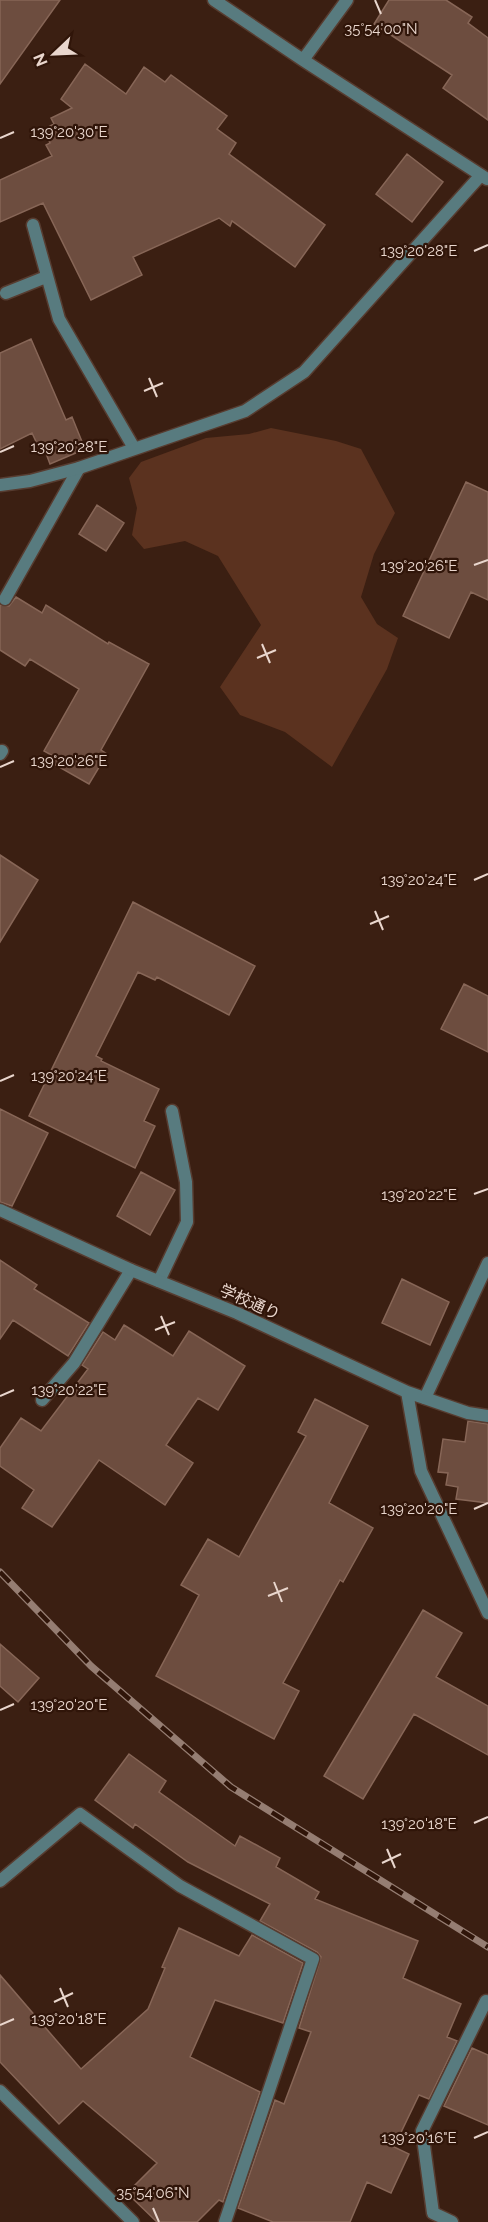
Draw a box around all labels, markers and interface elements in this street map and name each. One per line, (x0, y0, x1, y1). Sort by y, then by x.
text: 35°54'00"N (344, 20, 418, 38)
north arrow (24, 24, 84, 84)
text: N (30, 50, 52, 69)
text: 139°20'30"E (30, 123, 108, 141)
text: 139°20'28"E (381, 242, 457, 260)
text: 139°20'28"E (31, 438, 107, 456)
text: 139°20'26"E (381, 557, 457, 575)
text: 139°20'26"E (31, 752, 107, 770)
text: 139°20'24"E (381, 871, 457, 889)
text: 139°20'24"E (31, 1067, 107, 1085)
text: 139°20'22"E (381, 1186, 457, 1204)
street label: 学校通り (217, 1280, 283, 1324)
text: 139°20'22"E (31, 1381, 107, 1399)
text: 139°20'20"E (381, 1500, 457, 1518)
text: 139°20'20"E (31, 1696, 107, 1714)
text: 139°20'18"E (381, 1815, 457, 1833)
text: 139°20'18"E (31, 2010, 107, 2028)
text: 139°20'16"E (381, 2129, 457, 2147)
text: 35°54'06"N (116, 2184, 190, 2202)

